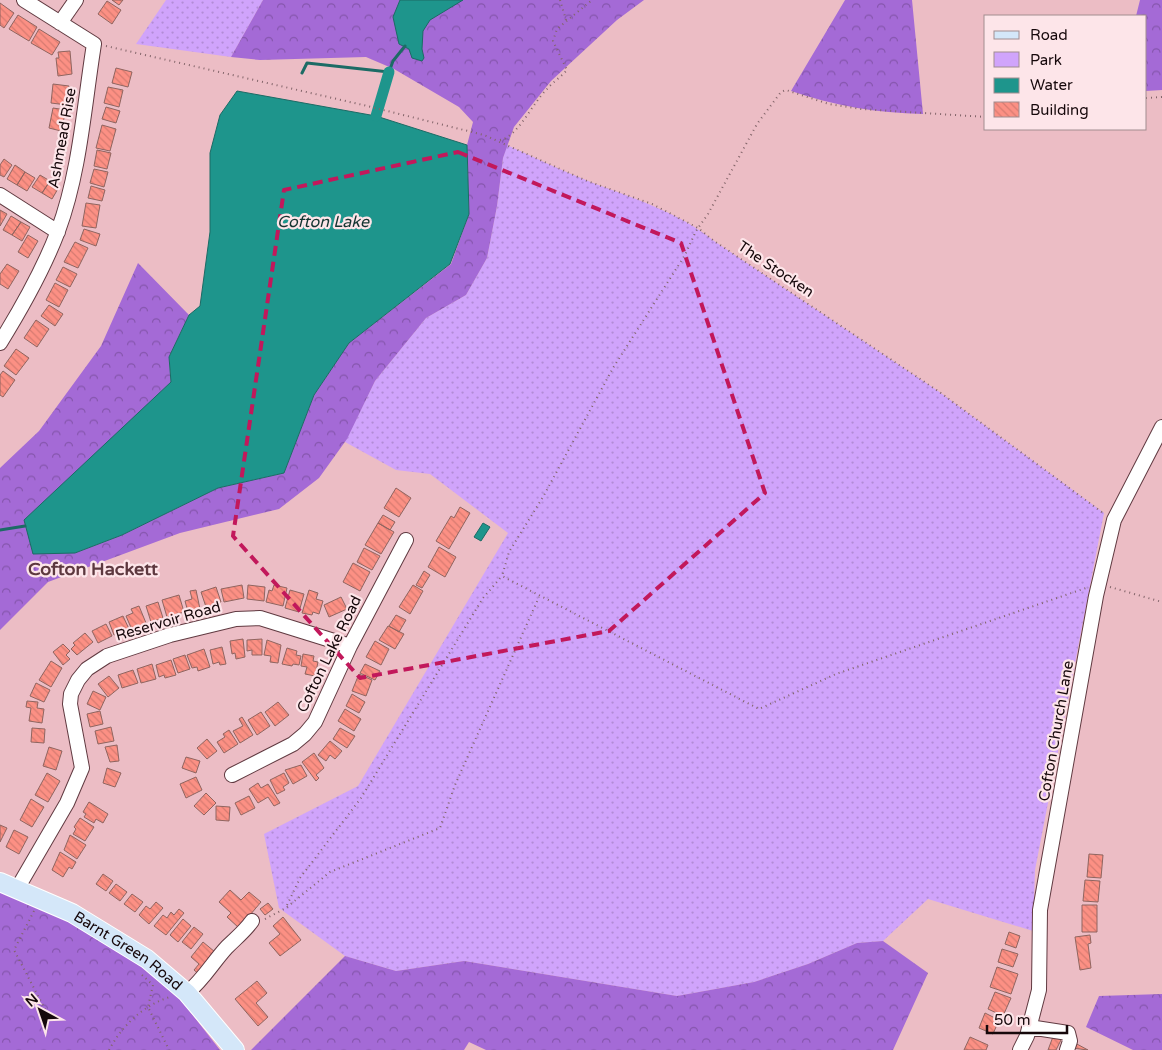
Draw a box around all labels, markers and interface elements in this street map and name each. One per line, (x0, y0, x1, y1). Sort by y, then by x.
legend (984, 15, 1147, 130)
text: Road (1030, 26, 1068, 44)
text: Park (1030, 51, 1062, 69)
text: Water (1030, 76, 1073, 94)
street label: Ashmead Rise (44, 86, 80, 190)
text: Building (1030, 101, 1089, 119)
water label: Cofton Lake (277, 212, 370, 232)
street label: The Stocken (735, 237, 817, 301)
district label: Cofton Hackett (28, 558, 158, 580)
street label: Cofton Lake Road (293, 593, 365, 715)
street label: Reservoir Road (113, 597, 223, 645)
street label: Cofton Church Lane (1035, 659, 1077, 803)
street label: Barnt Green Road (70, 907, 186, 994)
north arrow (15, 985, 65, 1035)
text: N (22, 990, 42, 1011)
scale bar (987, 1002, 1067, 1034)
text: 50 m (994, 1011, 1031, 1029)

